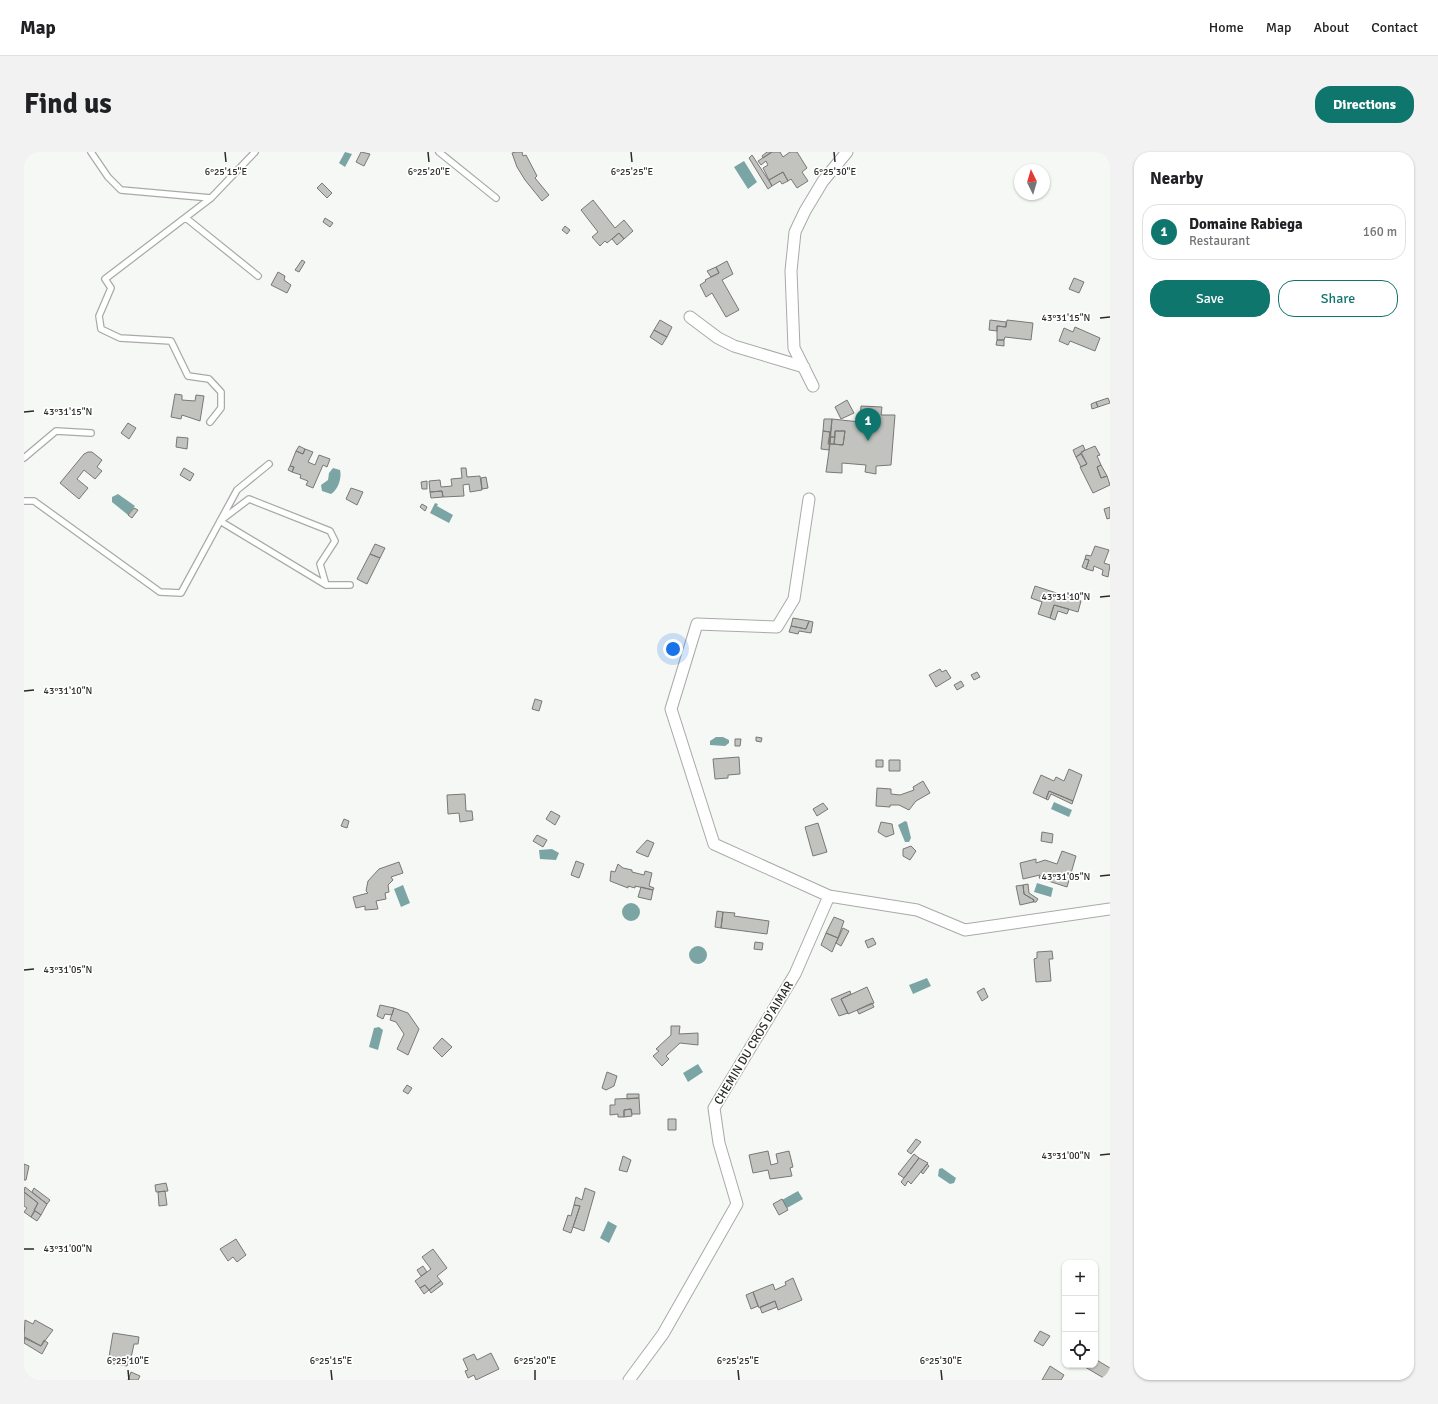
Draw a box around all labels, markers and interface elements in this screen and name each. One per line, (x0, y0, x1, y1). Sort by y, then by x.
text: Map (20, 16, 56, 40)
text: Home (1209, 19, 1244, 36)
text: Map (1266, 19, 1291, 36)
text: About (1313, 19, 1349, 36)
text: Contact (1371, 19, 1418, 36)
button: Directions (1315, 86, 1414, 123)
text: Find us (24, 87, 112, 121)
north arrow (1014, 164, 1050, 200)
text: 6°25'15"E (205, 166, 247, 178)
text: 6°25'20"E (408, 166, 450, 178)
text: 6°25'25"E (611, 166, 653, 178)
text: 6°25'30"E (814, 166, 856, 178)
text: Nearby (1150, 168, 1203, 189)
text: Domaine Rabiega (1189, 215, 1303, 233)
text: 1 (1160, 224, 1168, 240)
text: 160 m (1363, 224, 1397, 240)
text: Restaurant (1189, 233, 1250, 249)
button: Save (1150, 280, 1270, 317)
button: Share (1278, 280, 1398, 317)
text: 43°31'15"N (1042, 312, 1090, 324)
text: 43°31'15"N (44, 406, 92, 418)
pin: 1 (855, 408, 881, 441)
text: 43°31'10"N (1042, 591, 1090, 603)
your location (663, 639, 683, 659)
text: 43°31'10"N (44, 685, 92, 697)
text: 43°31'05"N (1042, 871, 1090, 883)
text: 43°31'05"N (44, 964, 92, 976)
street label: CHEMIN DU CROS D'AIMAR (711, 979, 797, 1107)
text: 43°31'00"N (1042, 1150, 1090, 1162)
text: 43°31'00"N (44, 1243, 92, 1255)
map controls (1062, 1260, 1098, 1368)
button: + (1062, 1260, 1098, 1296)
button: − (1062, 1296, 1098, 1332)
button: locate (1062, 1332, 1098, 1368)
text: 6°25'10"E (107, 1355, 149, 1367)
text: 6°25'15"E (310, 1355, 352, 1367)
text: 6°25'20"E (514, 1355, 556, 1367)
text: 6°25'25"E (717, 1355, 759, 1367)
text: 6°25'30"E (920, 1355, 962, 1367)

